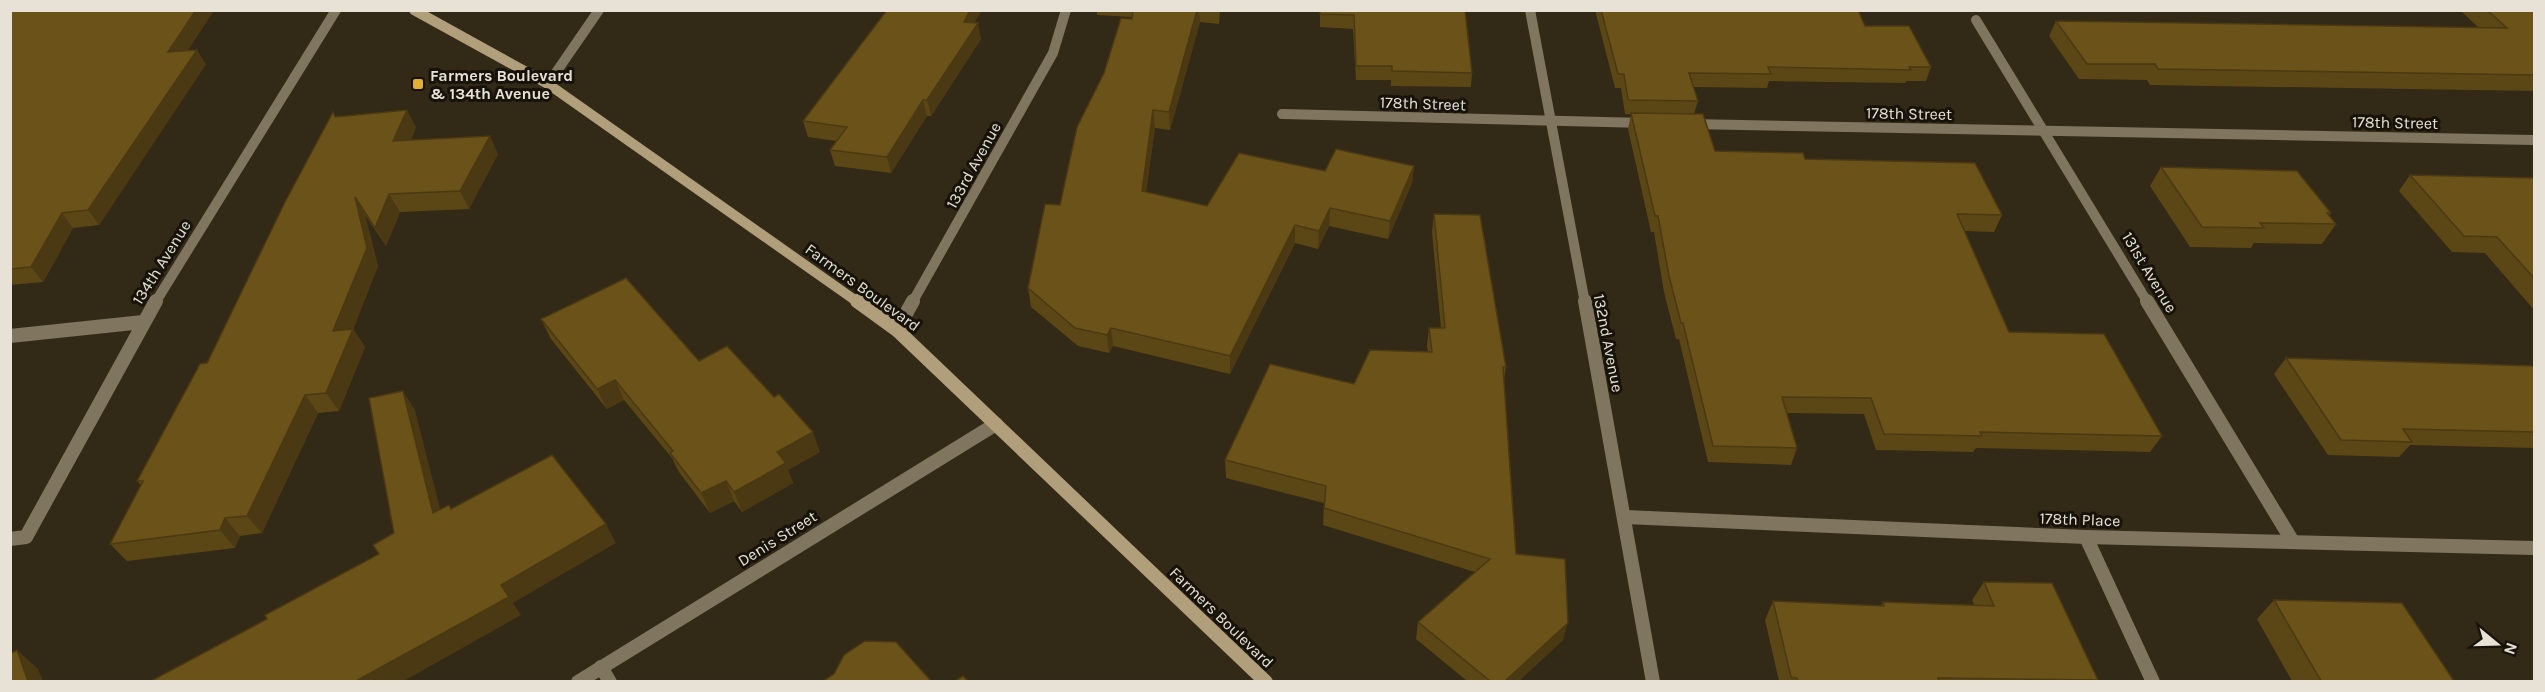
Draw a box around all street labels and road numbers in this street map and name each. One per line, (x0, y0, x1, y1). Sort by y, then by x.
street label: 178th Street (1380, 93, 1466, 114)
street label: 178th Street (1866, 103, 1952, 124)
street label: 178th Street (2352, 112, 2438, 133)
street label: 133rd Avenue (942, 119, 1005, 212)
street label: 134th Avenue (128, 217, 195, 308)
street label: 131st Avenue (2118, 228, 2181, 316)
street label: Farmers Boulevard (802, 239, 924, 335)
street label: 132nd Avenue (1590, 292, 1627, 394)
street label: Denis Street (734, 507, 820, 570)
street label: 178th Place (2039, 509, 2121, 530)
street label: Farmers Boulevard (1166, 563, 1278, 672)

